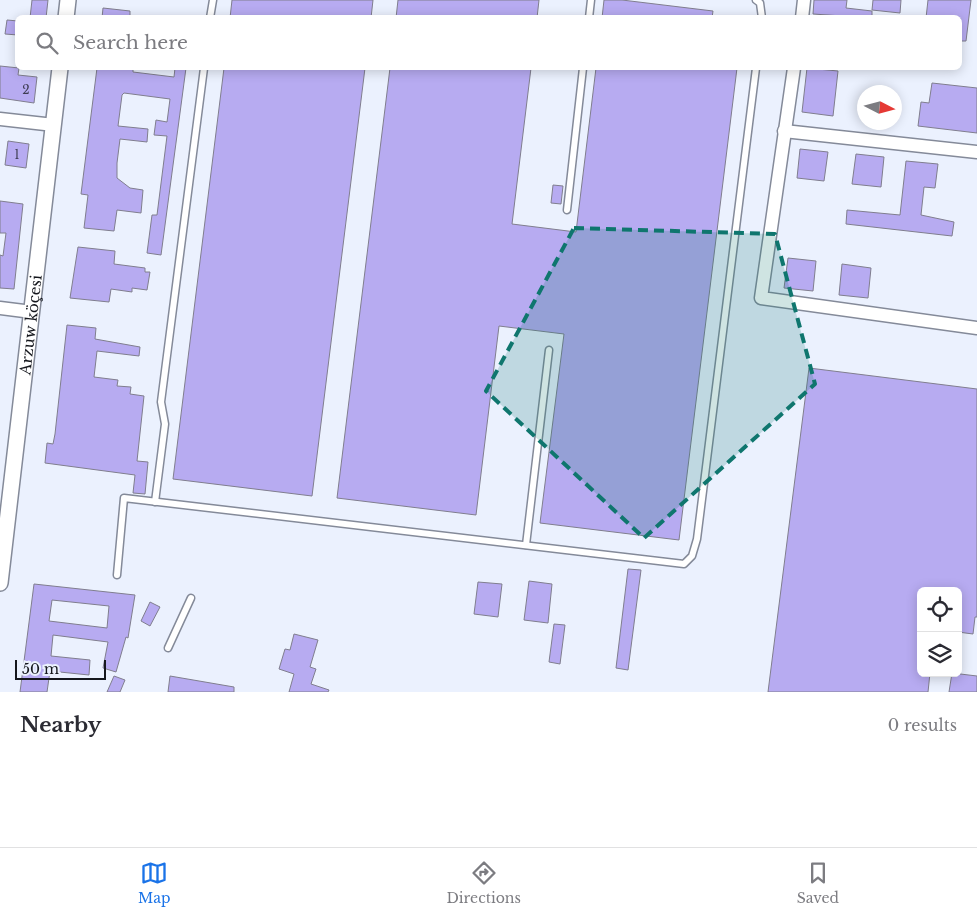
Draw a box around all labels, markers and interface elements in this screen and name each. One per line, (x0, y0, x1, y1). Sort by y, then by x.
search box (15, 15, 962, 70)
icon: search (33, 29, 61, 57)
text: Search here (73, 31, 188, 54)
house number: 2 (22, 82, 30, 97)
north arrow (857, 85, 902, 130)
house number: 1 (14, 147, 20, 162)
street label: Arzuw köçesi (15, 274, 45, 377)
map controls (917, 587, 962, 677)
button: locate (917, 587, 962, 632)
button: layers (917, 632, 962, 677)
scale bar (15, 657, 106, 680)
text: 50 m (22, 660, 59, 678)
text: Nearby (20, 712, 101, 738)
text: 0 results (888, 715, 957, 735)
tab: Map (138, 859, 171, 907)
tab: Directions (446, 859, 521, 907)
tab: Saved (797, 859, 839, 907)

